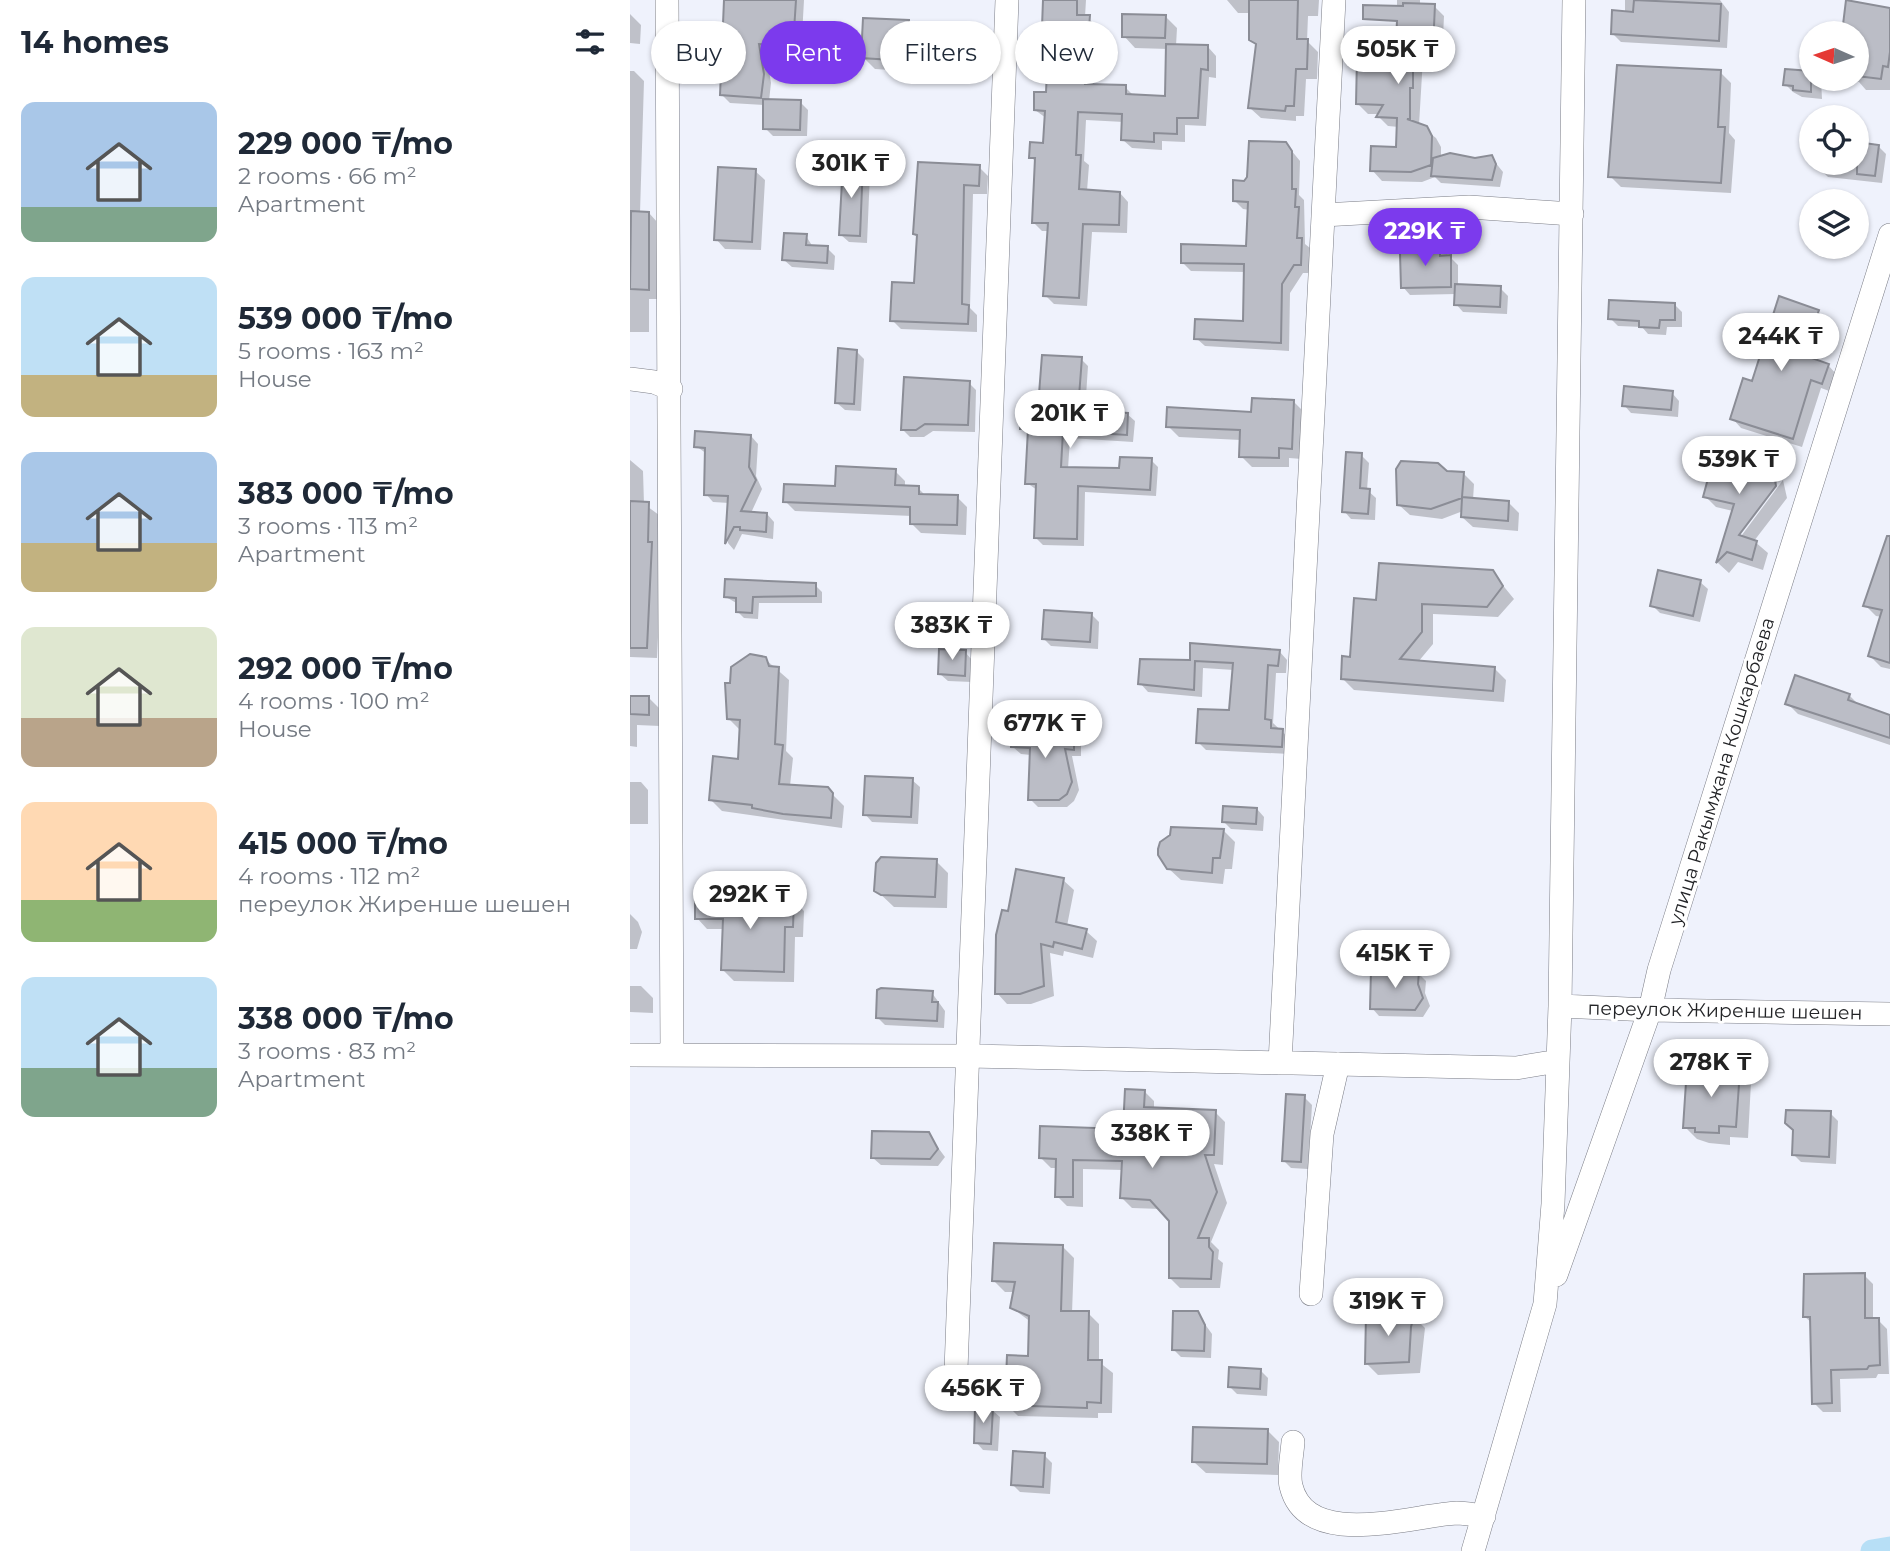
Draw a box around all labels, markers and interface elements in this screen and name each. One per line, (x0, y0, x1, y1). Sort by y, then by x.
chip: Buy (651, 21, 746, 84)
chip: Rent (760, 21, 866, 84)
chip: Filters (880, 21, 1001, 84)
chip: New (1015, 21, 1118, 84)
north arrow (1799, 21, 1869, 91)
map controls (1799, 21, 1869, 259)
icon: filters (571, 23, 609, 61)
text: 14 homes (21, 24, 169, 61)
pin: 505K ₸ (1341, 27, 1455, 86)
text: 505K ₸ (1356, 35, 1440, 63)
button: locate (1799, 105, 1869, 175)
text: 229 000 ₸/mo (238, 125, 453, 162)
icon: home (77, 130, 161, 214)
pin: 301K ₸ (794, 140, 908, 200)
text: 301K ₸ (812, 149, 890, 177)
text: 2 rooms · 66 m² (238, 162, 417, 190)
button: layers (1799, 189, 1869, 259)
text: Apartment (238, 190, 366, 218)
pin: 229K ₸ (1368, 208, 1482, 268)
text: 229K ₸ (1384, 217, 1466, 245)
text: 539 000 ₸/mo (238, 300, 453, 337)
icon: home (77, 305, 161, 389)
pin: 244K ₸ (1724, 314, 1838, 373)
text: 244K ₸ (1738, 322, 1824, 350)
text: 5 rooms · 163 m² (238, 337, 424, 365)
text: House (238, 365, 312, 393)
pin: 201K ₸ (1013, 391, 1127, 450)
text: 201K ₸ (1031, 399, 1109, 427)
pin: 539K ₸ (1682, 436, 1796, 496)
text: 539K ₸ (1698, 445, 1780, 473)
text: 383 000 ₸/mo (238, 475, 454, 512)
icon: home (77, 480, 161, 564)
text: 3 rooms · 113 m² (238, 512, 418, 540)
text: Apartment (238, 540, 366, 568)
pin: 383K ₸ (895, 602, 1009, 662)
text: 383K ₸ (911, 611, 993, 639)
street label: улица Ракымжана Кошкарбаева (1663, 615, 1779, 929)
text: 292 000 ₸/mo (238, 650, 453, 687)
icon: home (77, 655, 161, 739)
text: 4 rooms · 100 m² (238, 687, 430, 715)
pin: 677K ₸ (988, 700, 1102, 760)
text: 677K ₸ (1003, 709, 1087, 737)
text: House (238, 715, 312, 743)
text: 415 000 ₸/mo (238, 825, 448, 862)
icon: home (77, 830, 161, 914)
text: 4 rooms · 112 m² (238, 862, 420, 890)
pin: 292K ₸ (693, 872, 807, 931)
text: 292K ₸ (709, 880, 791, 908)
text: переулок Жиренше шешен (238, 890, 571, 918)
pin: 415K ₸ (1338, 930, 1452, 990)
text: 415K ₸ (1356, 939, 1434, 967)
street label: переулок Жиренше шешен (1587, 997, 1863, 1024)
text: 338 000 ₸/mo (238, 1000, 454, 1037)
icon: home (77, 1005, 161, 1089)
text: 3 rooms · 83 m² (238, 1037, 416, 1065)
pin: 278K ₸ (1654, 1040, 1768, 1099)
text: 278K ₸ (1670, 1048, 1752, 1076)
text: Apartment (238, 1065, 366, 1093)
pin: 338K ₸ (1095, 1110, 1209, 1170)
text: 338K ₸ (1111, 1119, 1193, 1147)
pin: 319K ₸ (1331, 1278, 1445, 1338)
text: 319K ₸ (1349, 1287, 1427, 1315)
pin: 456K ₸ (926, 1366, 1040, 1425)
text: 456K ₸ (941, 1374, 1025, 1402)

